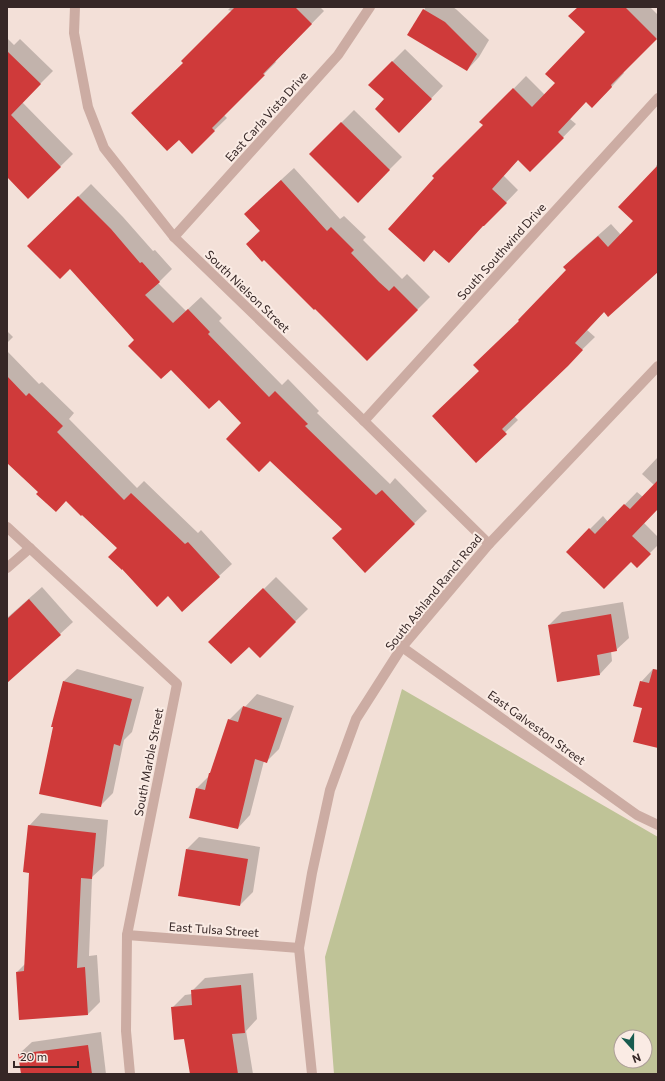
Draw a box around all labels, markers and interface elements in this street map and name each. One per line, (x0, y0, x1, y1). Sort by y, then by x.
street label: East Carla Vista Drive (222, 68, 310, 164)
street label: South Southwind Drive (454, 200, 548, 302)
street label: South Nielson Street (203, 247, 293, 335)
street label: South Ashland Ranch Road (382, 531, 484, 653)
street label: East Galveston Street (486, 687, 588, 767)
street label: South Marble Street (131, 707, 165, 817)
street label: East Tulsa Street (168, 919, 260, 939)
north arrow (613, 1029, 653, 1069)
scale bar (14, 1043, 78, 1069)
text: 20 m (20, 1049, 47, 1063)
text: N (631, 1051, 643, 1066)

